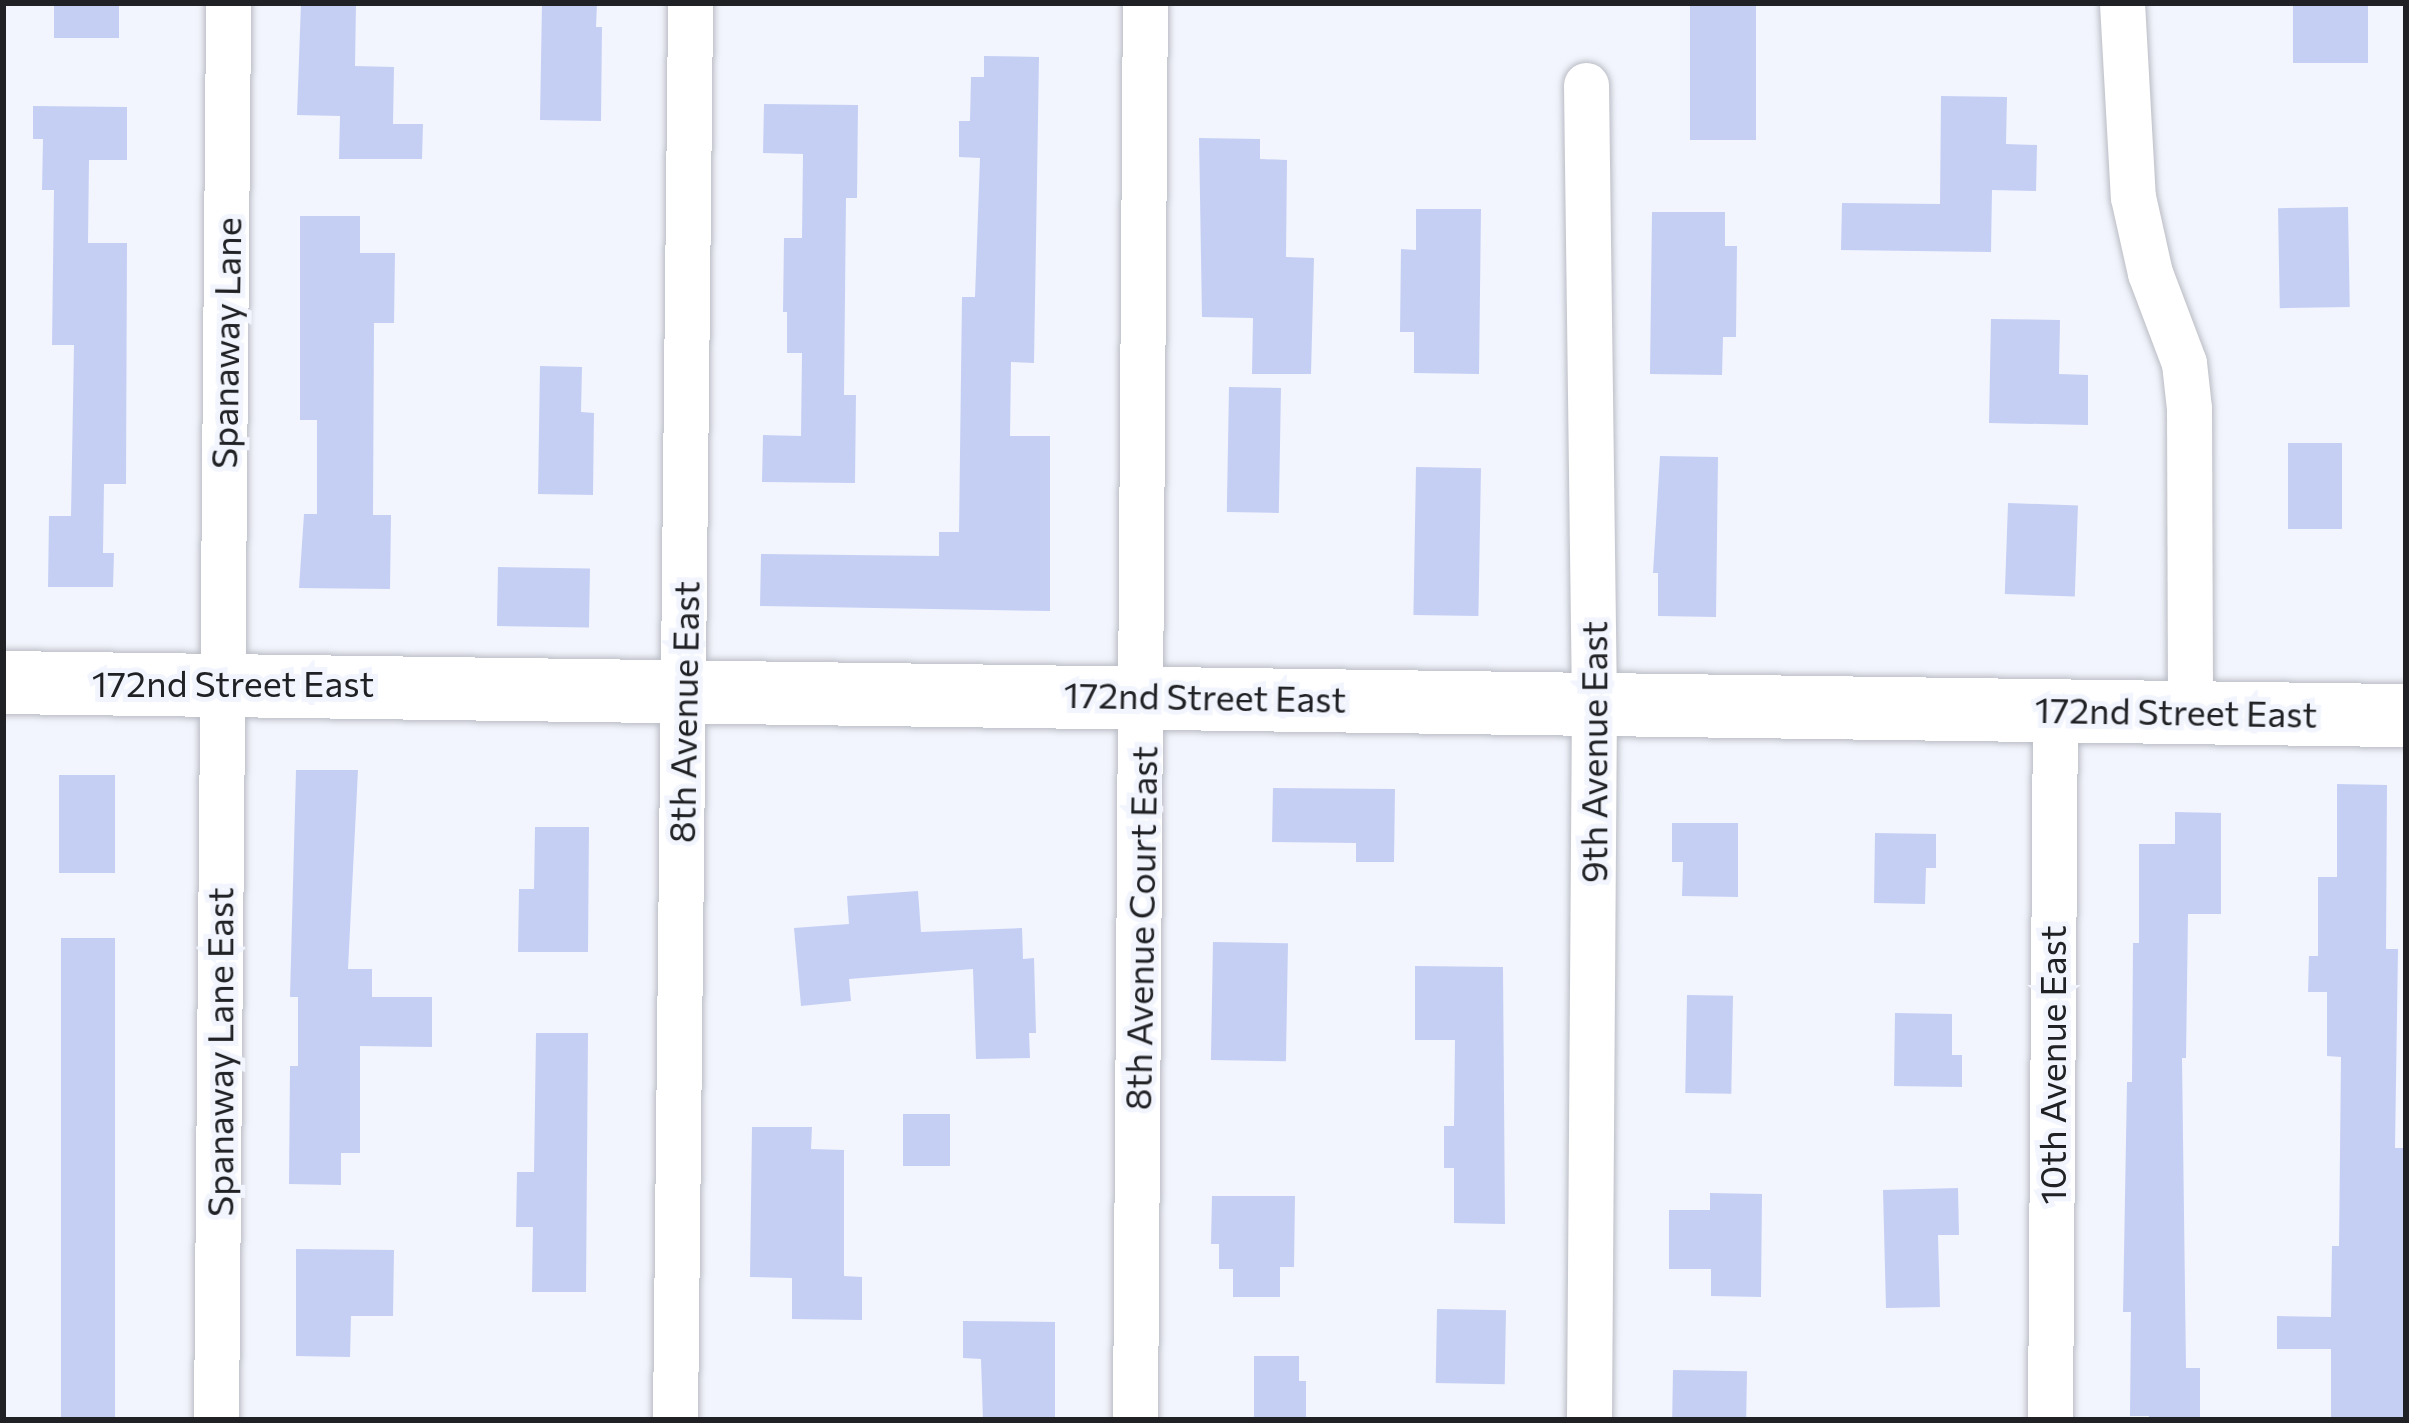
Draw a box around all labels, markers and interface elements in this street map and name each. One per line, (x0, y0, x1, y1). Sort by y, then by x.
street label: Spanaway Lane (201, 217, 249, 469)
street label: 8th Avenue East (659, 581, 707, 843)
street label: 9th Avenue East (1571, 621, 1615, 883)
street label: 172nd Street East (92, 661, 374, 705)
street label: 172nd Street East (1063, 672, 1347, 720)
street label: 172nd Street East (2034, 687, 2318, 735)
street label: 8th Avenue Court East (1115, 745, 1165, 1111)
street label: Spanaway Lane East (197, 887, 241, 1217)
street label: 10th Avenue East (2030, 925, 2074, 1205)

